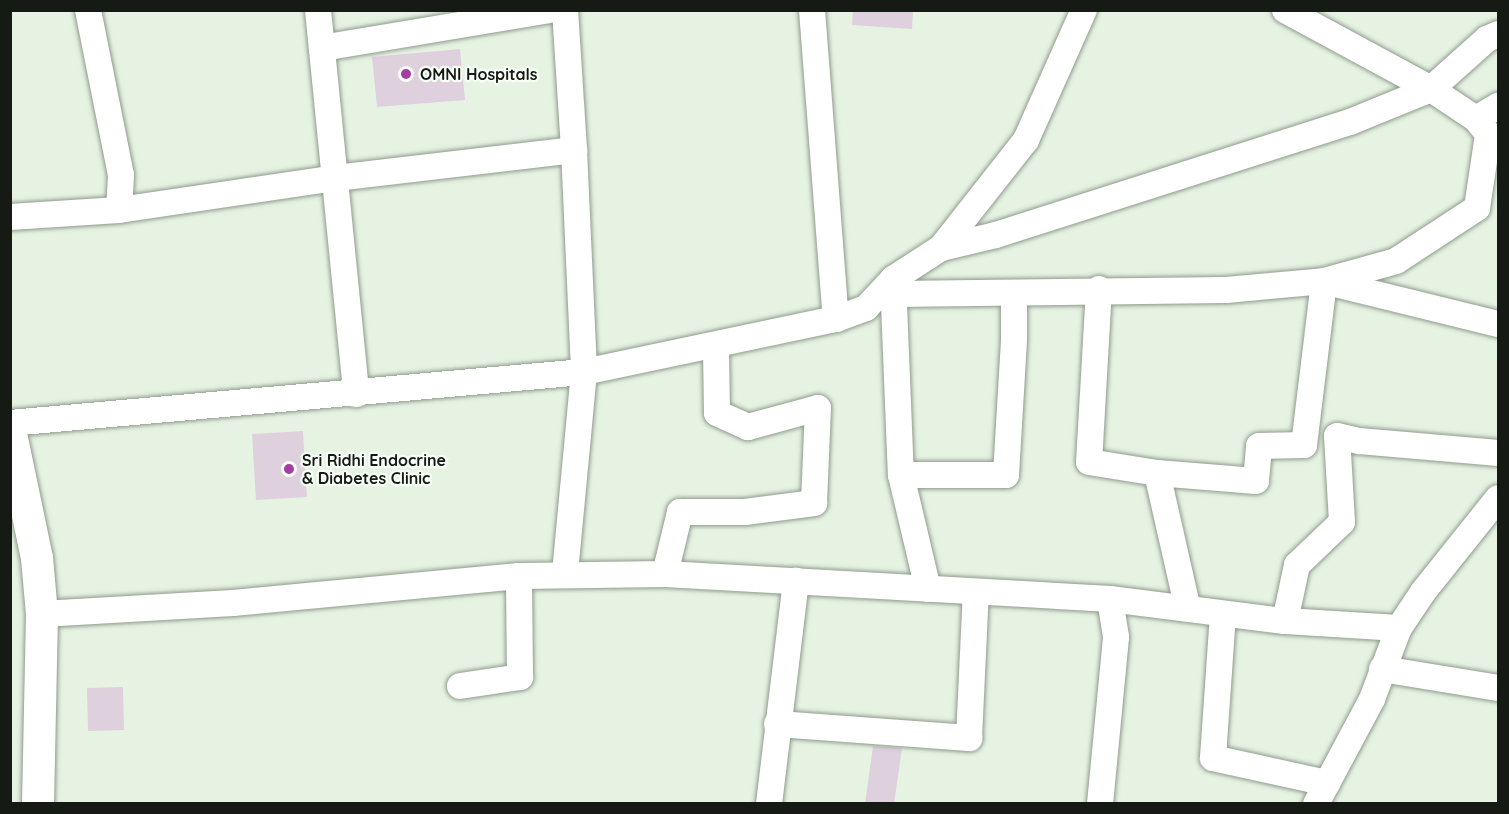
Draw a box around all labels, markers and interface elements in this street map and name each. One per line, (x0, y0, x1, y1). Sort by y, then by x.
place label: OMNI Hospitals (420, 64, 538, 84)
marker: OMNI Hospitals (397, 65, 415, 83)
place label: Sri Ridhi Endocrine & Diabetes Clinic (302, 450, 446, 488)
marker: Sri Ridhi Endocrine & Diabetes Clinic (280, 460, 298, 478)

